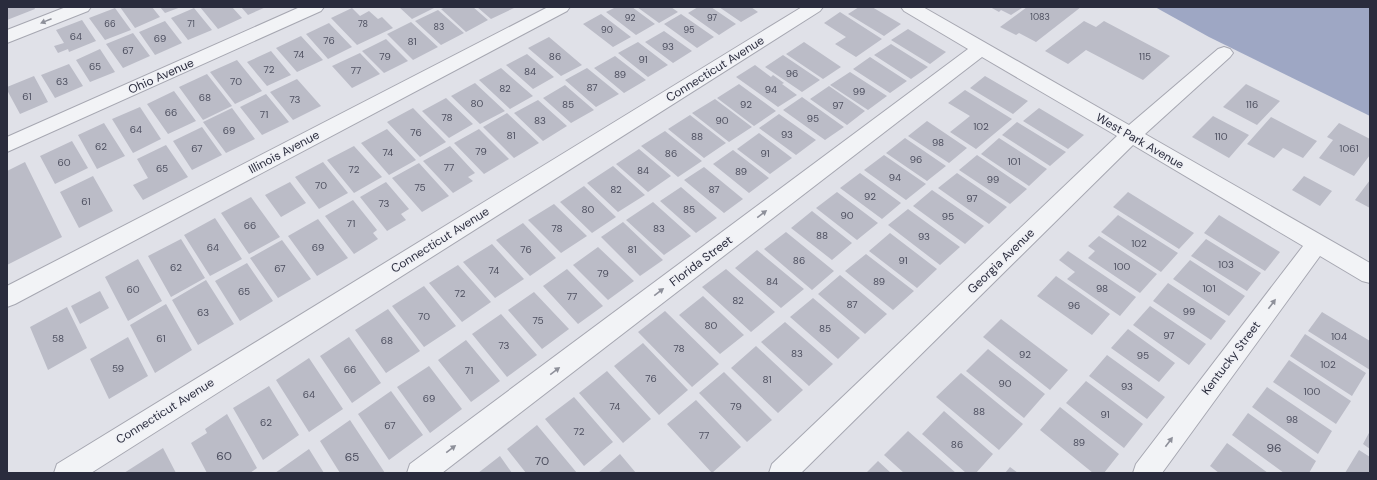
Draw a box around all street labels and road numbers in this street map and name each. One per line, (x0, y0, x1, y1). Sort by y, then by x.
street label: Connecticut Avenue (663, 32, 767, 106)
street label: Ohio Avenue (126, 54, 196, 98)
street label: West Park Avenue (1093, 109, 1187, 173)
street label: Illinois Avenue (246, 127, 322, 177)
street label: Connecticut Avenue (388, 203, 492, 277)
street label: Georgia Avenue (964, 225, 1038, 297)
street label: Florida Street (666, 232, 736, 290)
street label: Kentucky Street (1198, 318, 1264, 398)
street label: Connecticut Avenue (113, 374, 217, 448)

